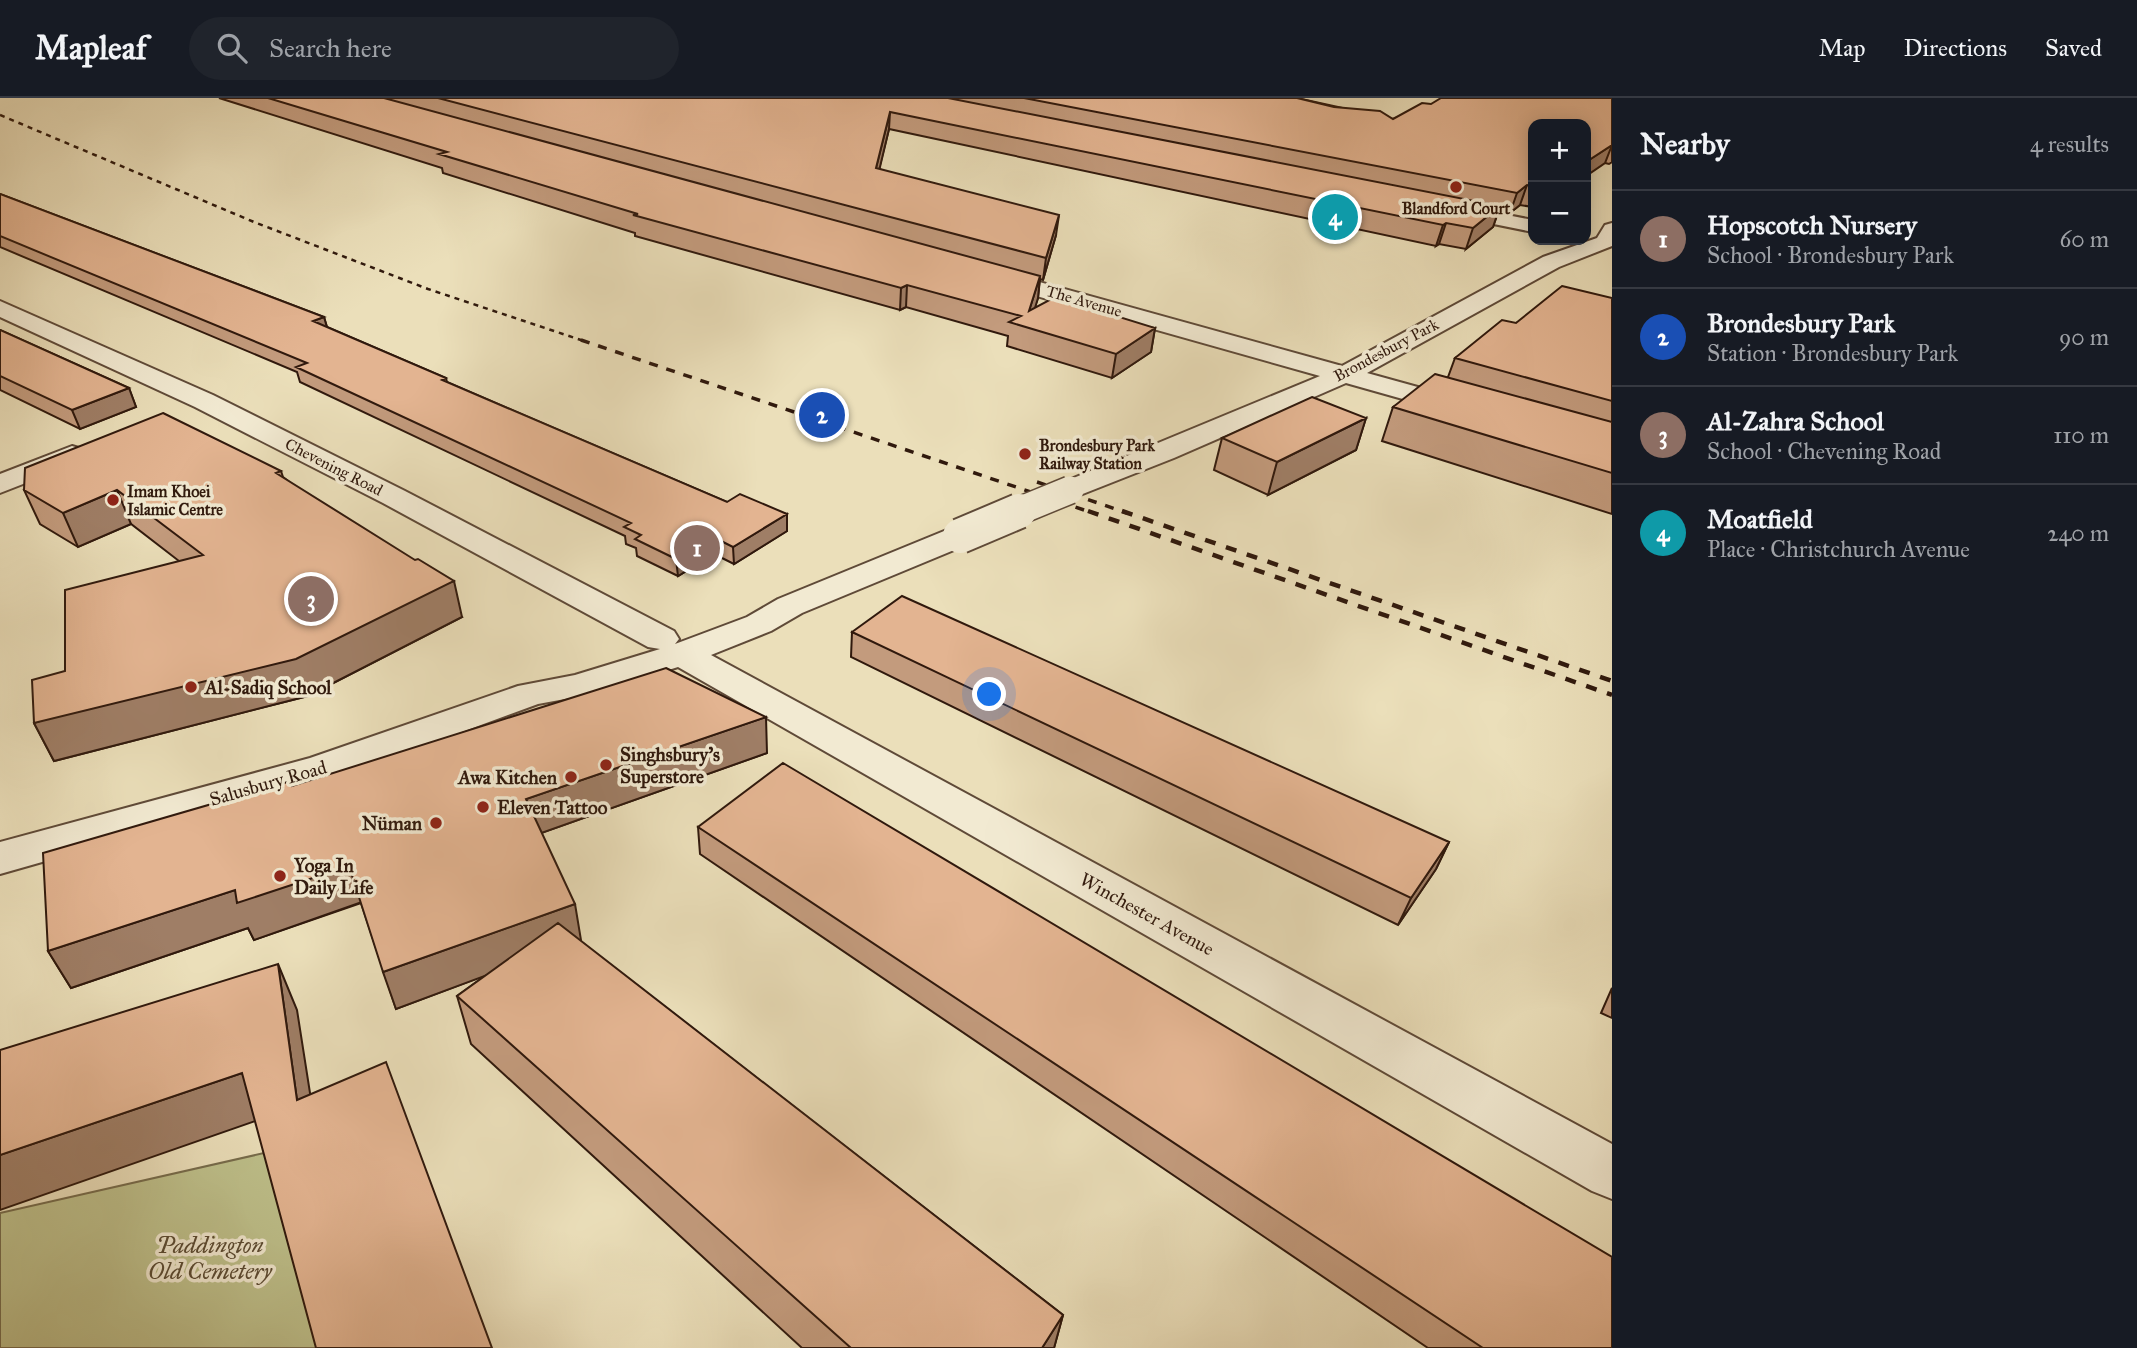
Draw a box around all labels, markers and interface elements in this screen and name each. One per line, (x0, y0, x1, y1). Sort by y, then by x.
search box (189, 17, 679, 80)
text: Mapleaf (35, 28, 147, 68)
icon: search (213, 29, 251, 67)
text: Search here (269, 32, 392, 64)
text: Map (1819, 33, 1866, 63)
text: Directions (1904, 33, 2007, 63)
text: Saved (2045, 33, 2102, 63)
map controls (1528, 119, 1591, 245)
button: + (1528, 119, 1591, 182)
text: Nearby (1640, 126, 1730, 162)
text: 4 results (2030, 130, 2109, 158)
marker: Blandford Court (1448, 179, 1464, 195)
button: − (1528, 182, 1591, 245)
pin: 4 (1312, 191, 1358, 243)
place label: Blandford Court (1402, 199, 1511, 218)
text: Hopscotch Nursery (1707, 209, 1917, 241)
text: 1 (1658, 225, 1668, 253)
text: 60 m (2060, 225, 2109, 253)
text: School · Brondesbury Park (1707, 241, 1954, 269)
street label: The Avenue (1044, 281, 1124, 321)
text: Brondesbury Park (1707, 307, 1895, 339)
street label: Brondesbury Park (1330, 314, 1442, 386)
text: 2 (1657, 323, 1669, 351)
text: 90 m (2059, 323, 2109, 351)
text: Station · Brondesbury Park (1707, 339, 1958, 367)
pin: 2 (799, 389, 845, 441)
text: Al-Zahra School (1707, 405, 1884, 437)
text: 3 (1658, 421, 1668, 449)
text: 110 m (2053, 421, 2109, 449)
street label: Chevening Road (281, 434, 386, 501)
place label: Brondesbury Park Railway Station (1039, 436, 1155, 474)
text: School · Chevening Road (1707, 437, 1941, 465)
marker: Brondesbury Park Railway Station (1017, 446, 1033, 462)
place label: Imam Khoei Islamic Centre (127, 482, 223, 519)
marker: Imam Khoei Islamic Centre (105, 492, 121, 508)
text: Moatfield (1707, 503, 1813, 535)
text: 4 (1657, 519, 1669, 547)
text: 240 m (2047, 519, 2109, 547)
pin: 1 (674, 522, 720, 574)
text: Place · Christchurch Avenue (1707, 535, 1970, 563)
pin: 3 (288, 573, 334, 625)
place label: Al-Sadiq School (203, 676, 332, 700)
your location (972, 677, 1006, 711)
marker: Al-Sadiq School (183, 679, 199, 695)
place label: Singhsbury's Superstore (620, 743, 720, 789)
street label: Salusbury Road (207, 755, 330, 811)
marker: Singhsbury's Superstore (598, 757, 614, 773)
place label: Awa Kitchen (456, 766, 558, 789)
marker: Awa Kitchen (563, 769, 579, 785)
place label: Eleven Tattoo (497, 796, 608, 819)
marker: Eleven Tattoo (475, 799, 491, 815)
place label: Nüman (362, 812, 423, 835)
marker: Nüman (428, 815, 444, 831)
place label: Yoga In Daily Life (293, 854, 374, 900)
marker: Yoga In Daily Life (272, 868, 288, 884)
street label: Winchester Avenue (1076, 868, 1218, 960)
park label: Paddington Old Cemetery (148, 1231, 273, 1285)

